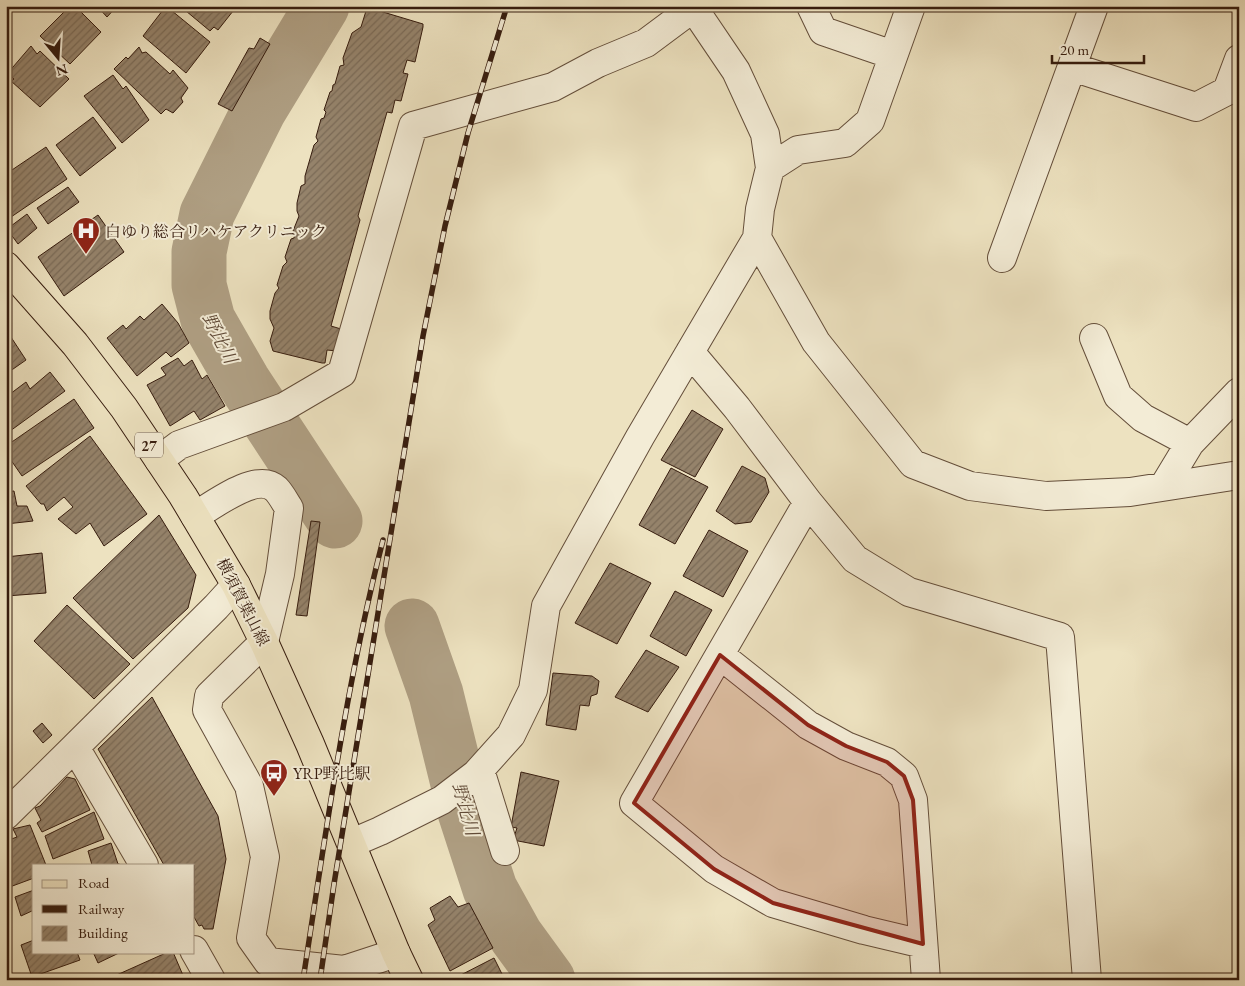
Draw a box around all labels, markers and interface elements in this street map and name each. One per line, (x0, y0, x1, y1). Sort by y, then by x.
north arrow (32, 32, 82, 82)
scale bar (1052, 32, 1145, 64)
text: 20 m (1060, 40, 1089, 59)
text: N (53, 60, 70, 81)
hospital icon: 白ゆり総合リハケアクリニック (71, 216, 101, 255)
place label: 白ゆり総合リハケアクリニック (105, 221, 327, 242)
water label: 野比川 (197, 309, 243, 369)
road number: 27 (135, 432, 163, 458)
street label: 横須賀葉山線 (212, 554, 274, 650)
bus stop icon: YRP野比駅 (259, 758, 289, 797)
place label: YRP野比駅 (293, 763, 371, 784)
water label: 野比川 (448, 780, 485, 840)
legend (32, 864, 195, 954)
text: Road (78, 873, 110, 892)
text: Railway (78, 899, 125, 918)
text: Building (78, 923, 128, 942)

